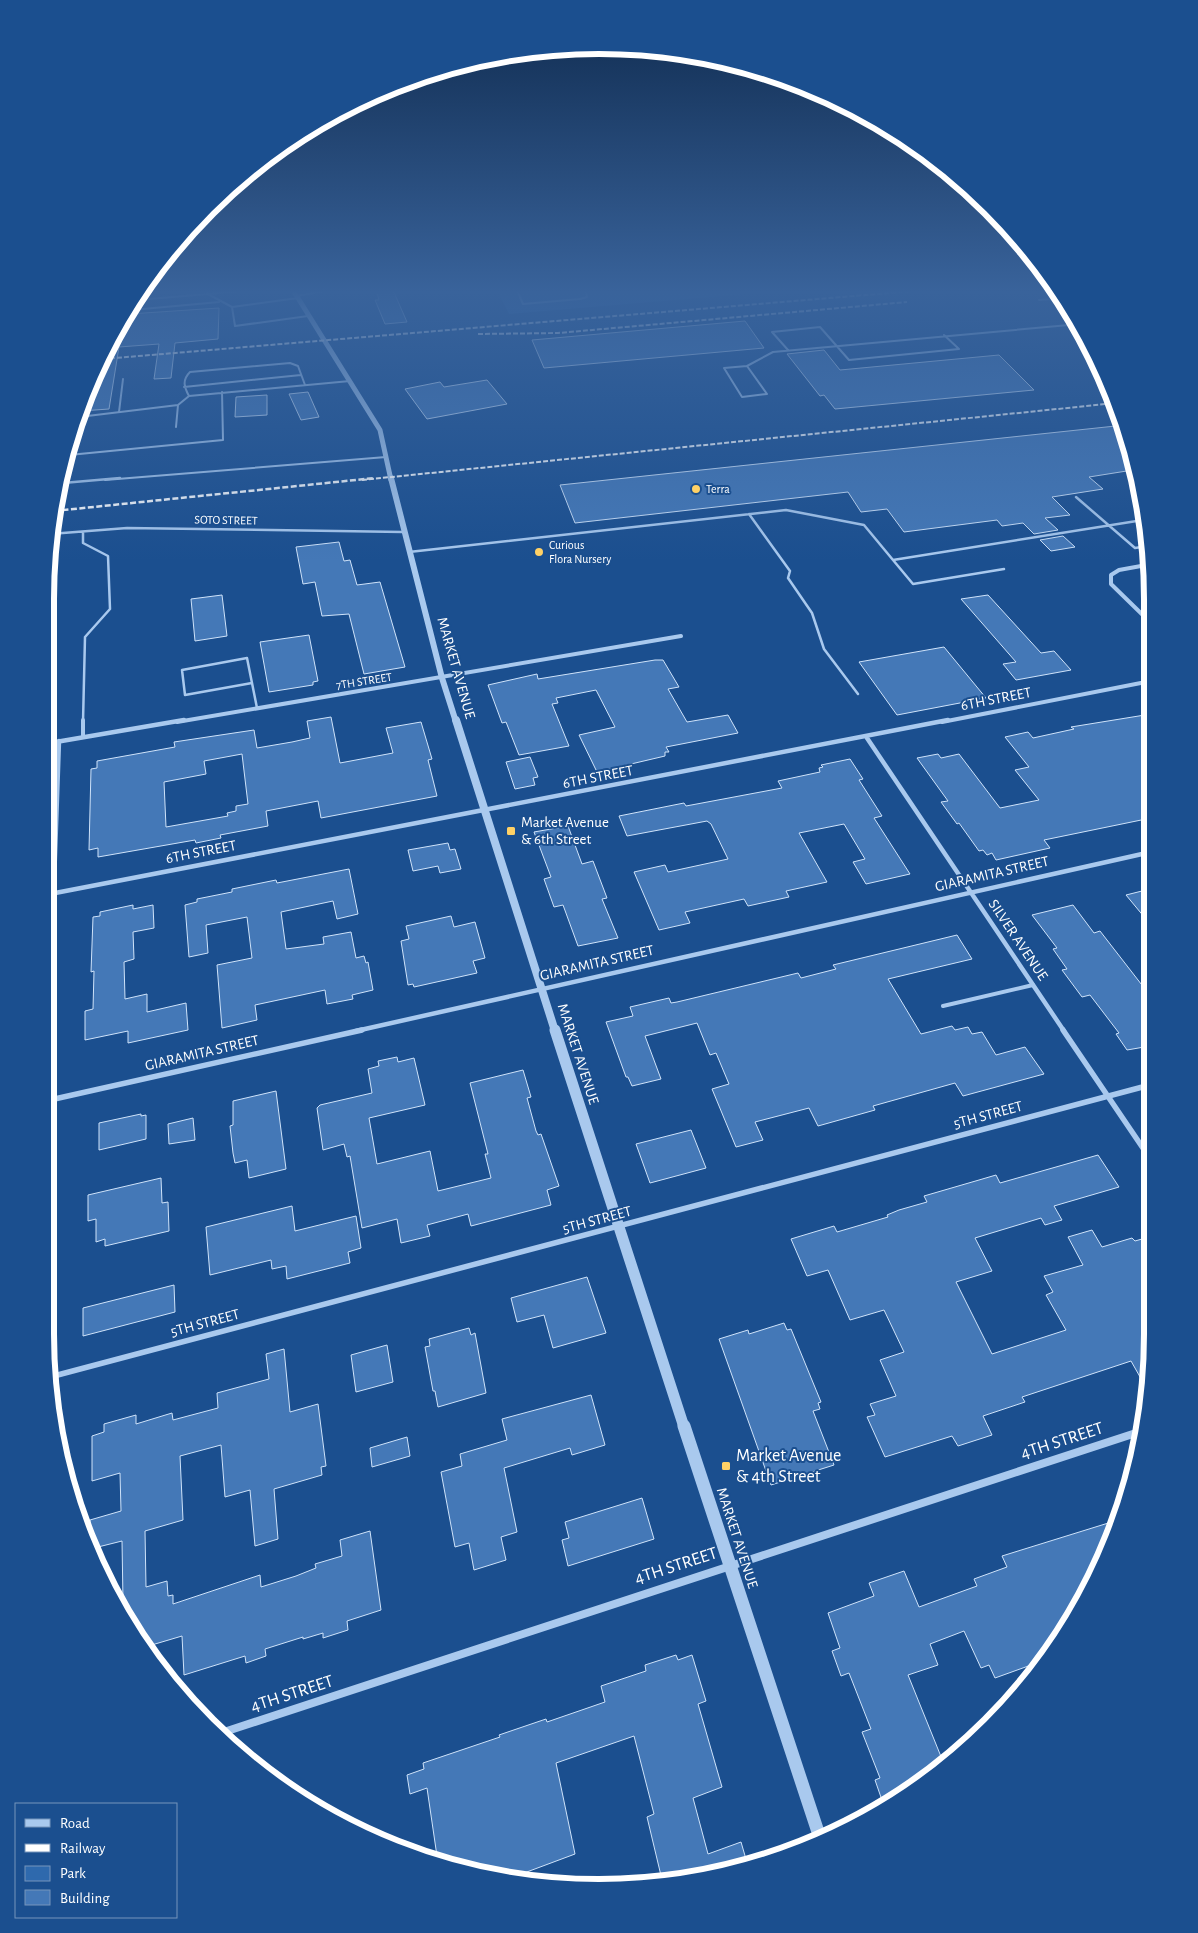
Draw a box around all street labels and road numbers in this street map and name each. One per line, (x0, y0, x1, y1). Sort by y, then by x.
street label: SOTO STREET (194, 513, 258, 527)
street label: MARKET AVENUE (434, 615, 478, 721)
street label: 7TH STREET (335, 671, 393, 691)
street label: 6TH STREET (959, 685, 1033, 713)
street label: 6TH STREET (561, 763, 635, 791)
street label: 6TH STREET (164, 838, 238, 866)
street label: GIARAMITA STREET (934, 853, 1051, 894)
street label: SILVER AVENUE (986, 897, 1050, 983)
street label: GIARAMITA STREET (539, 942, 656, 983)
street label: MARKET AVENUE (555, 1002, 601, 1106)
street label: GIARAMITA STREET (144, 1032, 261, 1073)
street label: 5TH STREET (952, 1098, 1025, 1131)
street label: 5TH STREET (561, 1203, 634, 1236)
street label: 5TH STREET (169, 1306, 242, 1339)
street label: 4TH STREET (1018, 1419, 1106, 1463)
street label: MARKET AVENUE (714, 1486, 760, 1590)
street label: 4TH STREET (632, 1544, 720, 1588)
street label: 4TH STREET (248, 1672, 336, 1716)

